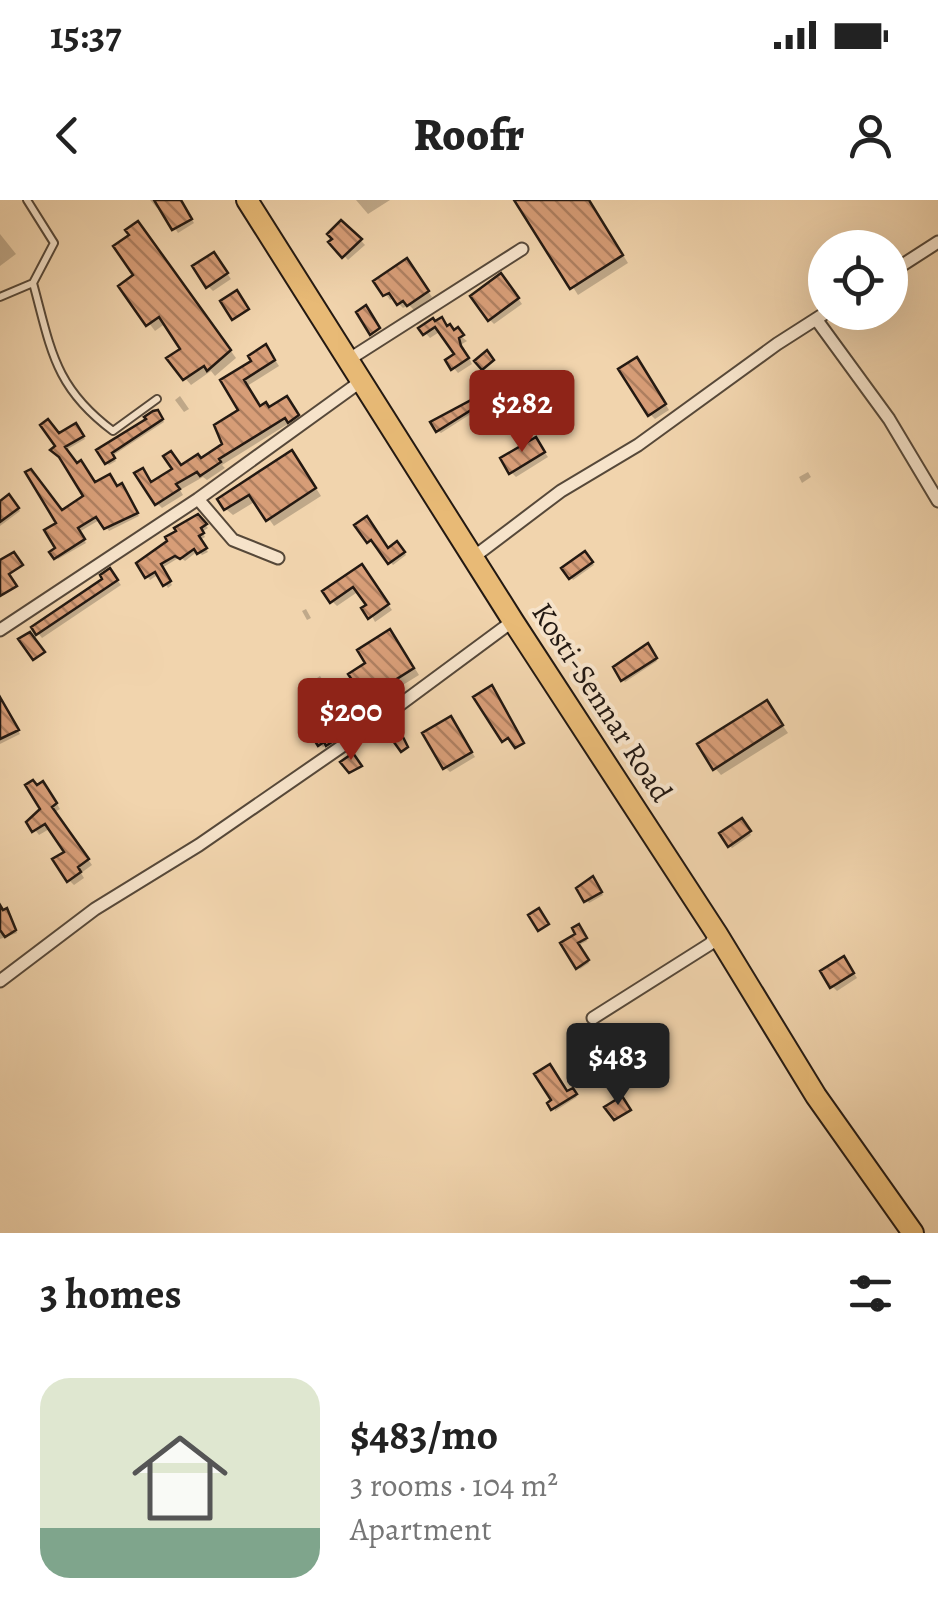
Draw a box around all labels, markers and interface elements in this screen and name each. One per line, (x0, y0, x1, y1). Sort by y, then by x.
text: 15:37 (50, 9, 121, 61)
text: Roofr (414, 104, 524, 166)
icon: back (40, 108, 95, 163)
icon: person (843, 108, 898, 163)
map controls (808, 230, 908, 330)
button: locate (808, 230, 908, 330)
pin: $282 (463, 370, 581, 455)
text: $282 (491, 380, 553, 424)
street label: Kosti-Sennar Road (523, 595, 682, 810)
pin: $200 (292, 678, 410, 763)
text: $200 (320, 688, 382, 732)
pin: $483 (559, 1023, 677, 1108)
text: $483 (588, 1033, 648, 1077)
text: 3 homes (40, 1265, 182, 1322)
icon: filters (843, 1266, 898, 1321)
text: $483/mo (350, 1406, 498, 1463)
icon: home (120, 1418, 240, 1538)
text: 3 rooms · 104 m² (350, 1463, 558, 1507)
text: Apartment (350, 1507, 492, 1551)

